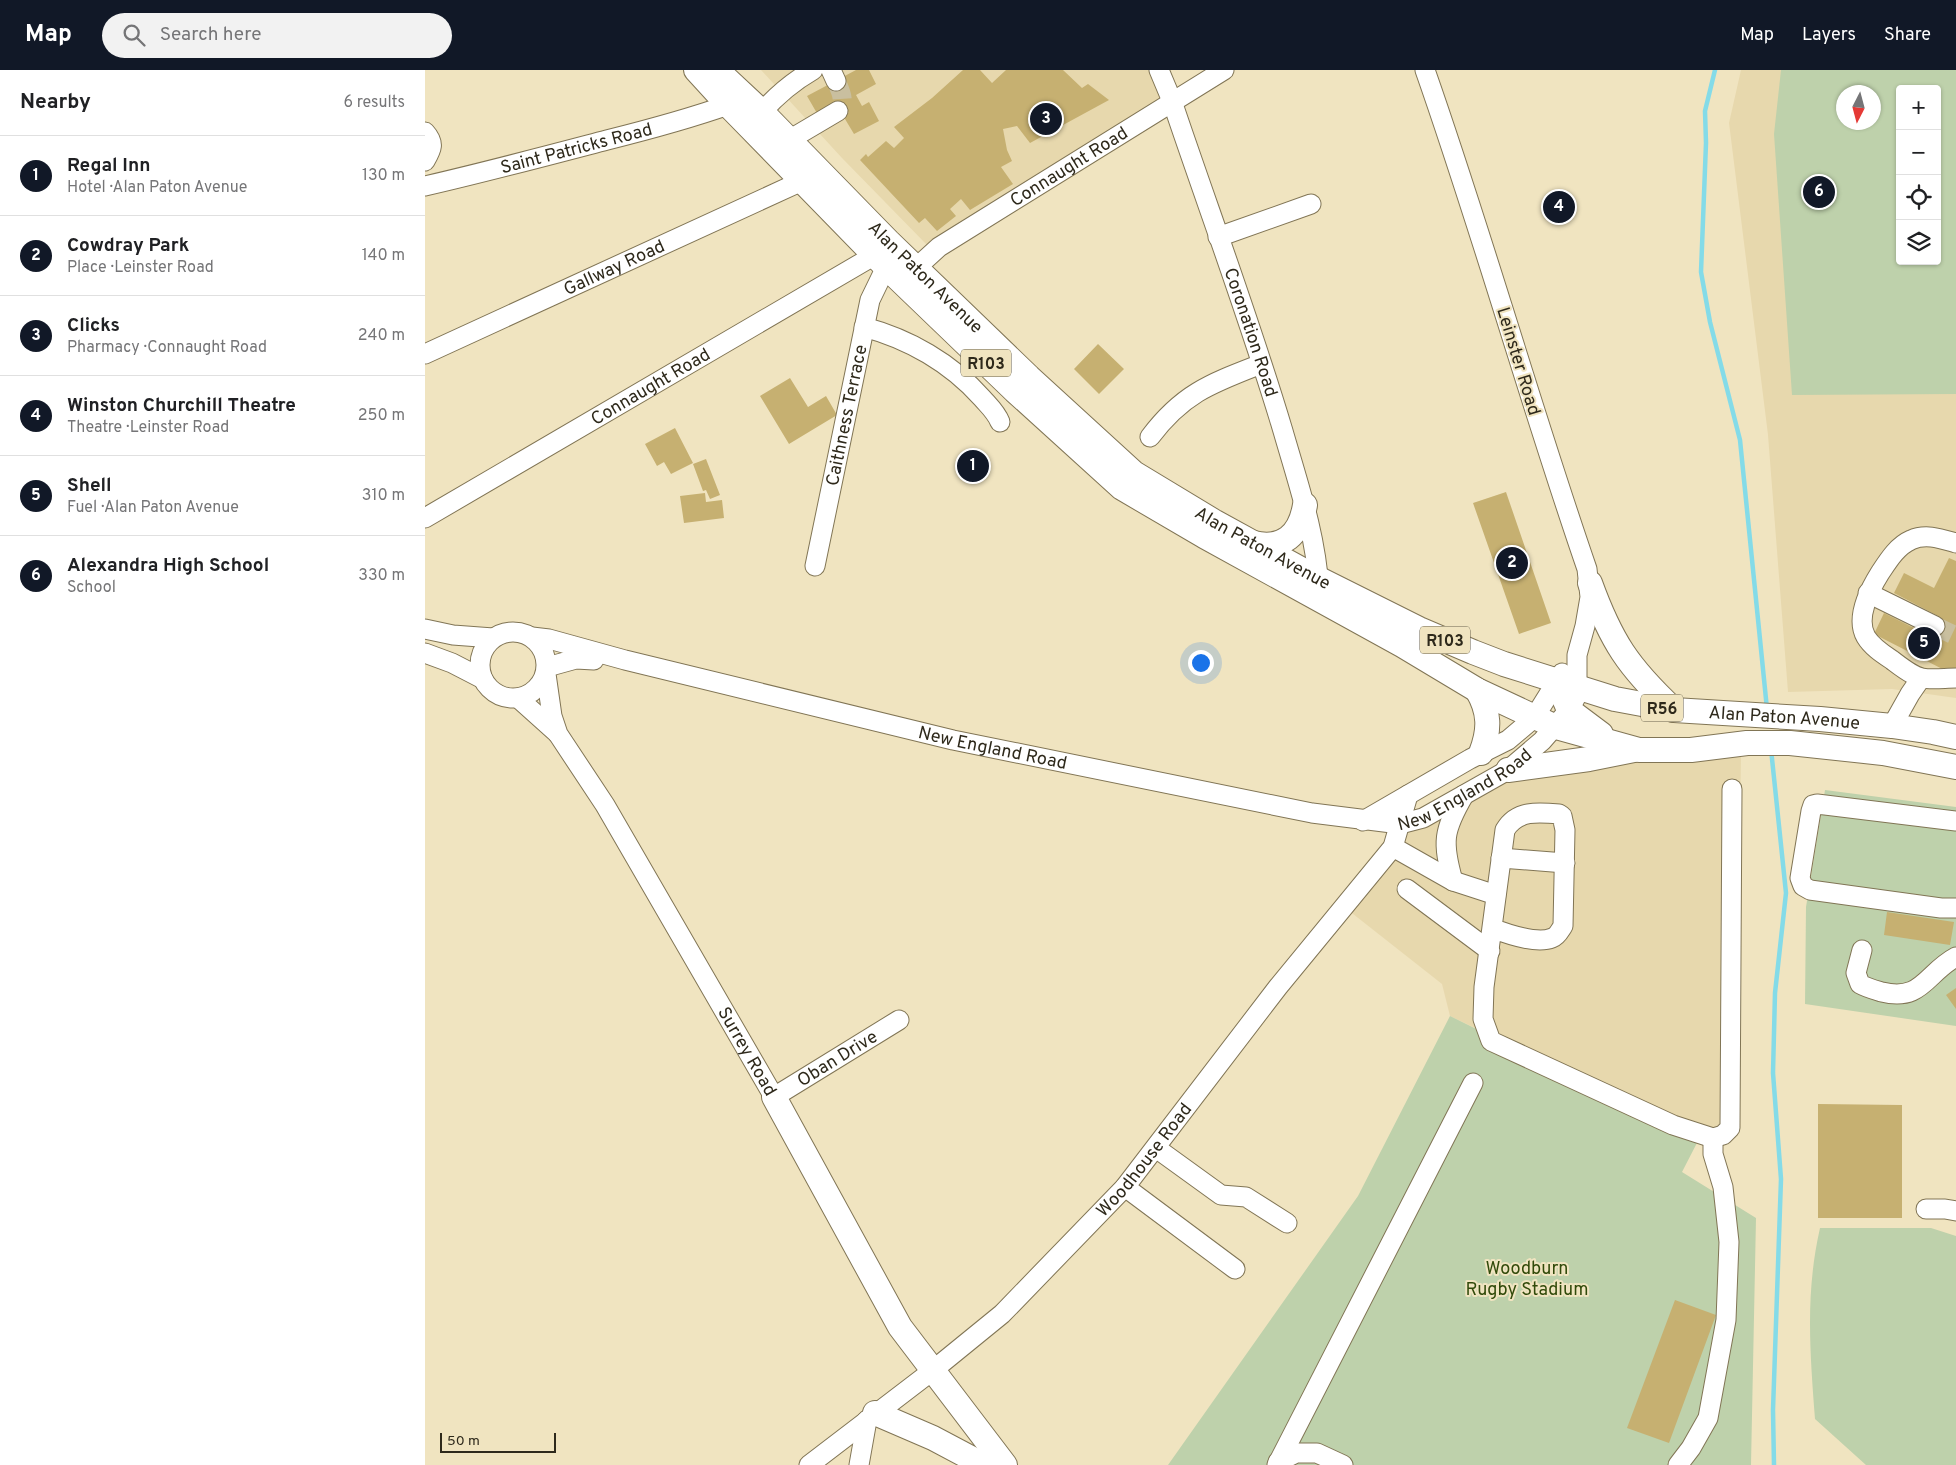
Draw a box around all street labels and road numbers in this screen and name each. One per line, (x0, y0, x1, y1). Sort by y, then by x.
street label: Saint Patricks Road (498, 119, 655, 180)
street label: Connaught Road (1006, 122, 1133, 213)
street label: Alan Paton Avenue (862, 217, 987, 339)
street label: Gallway Road (560, 235, 669, 302)
street label: Coronation Road (1218, 265, 1282, 400)
street label: Leinster Road (1490, 304, 1545, 418)
street label: Caithness Terrace (822, 343, 873, 488)
street label: Connaught Road (587, 344, 715, 431)
road number: R103 (961, 350, 1011, 376)
street label: Alan Paton Avenue (1190, 502, 1334, 596)
road number: R103 (1420, 626, 1470, 654)
road number: R56 (1641, 694, 1683, 721)
street label: Alan Paton Avenue (1708, 702, 1861, 736)
street label: New England Road (916, 722, 1069, 776)
street label: New England Road (1395, 744, 1538, 837)
street label: Surrey Road (711, 1003, 781, 1101)
street label: Oban Drive (793, 1026, 882, 1093)
street label: Woodhouse Road (1092, 1099, 1198, 1223)

